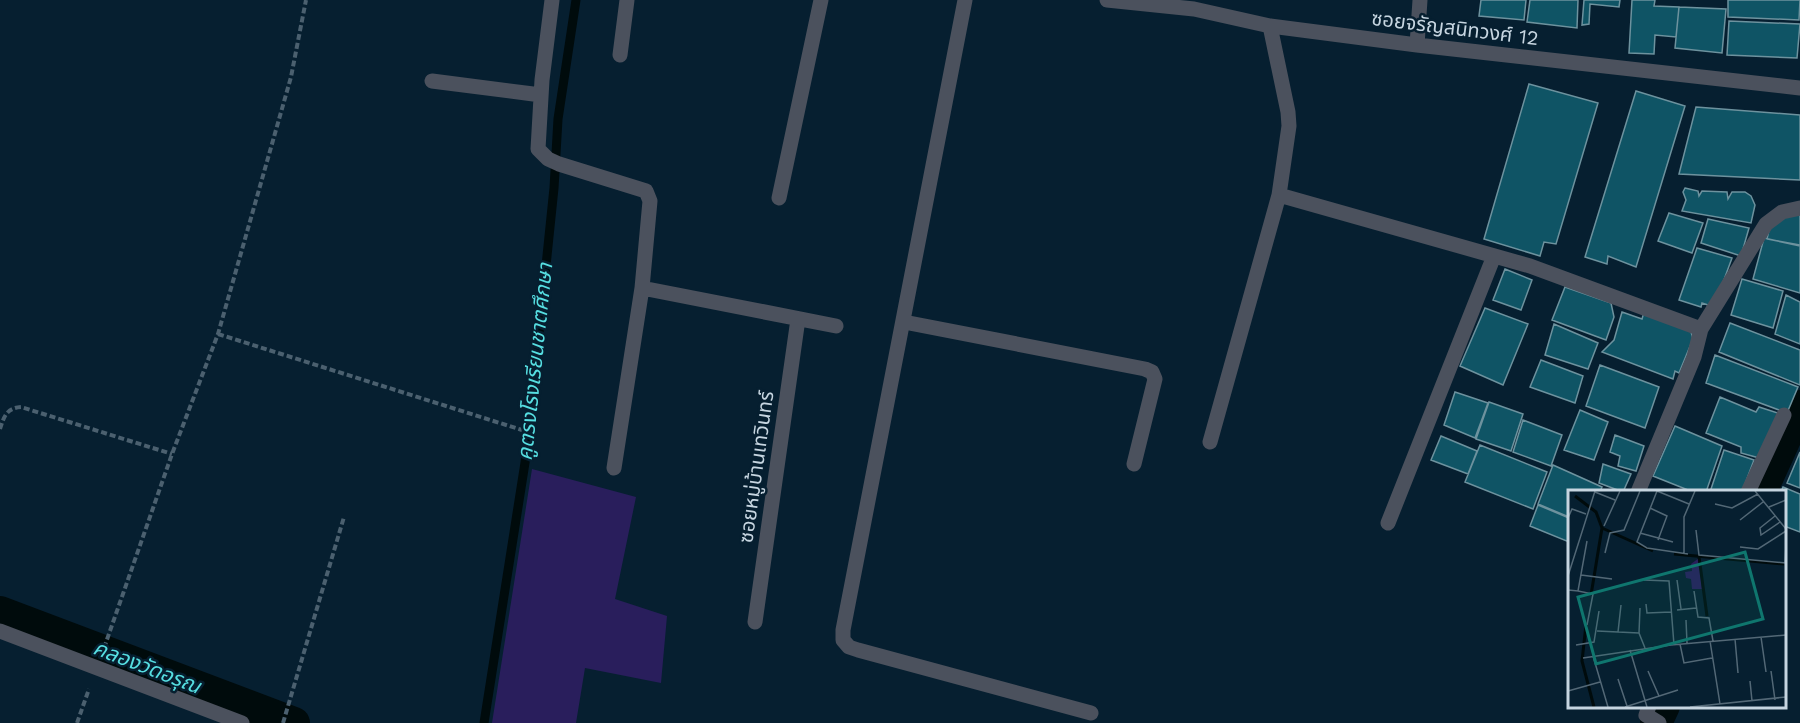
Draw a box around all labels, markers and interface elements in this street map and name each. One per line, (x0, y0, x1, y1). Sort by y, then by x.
street label: ซอยจรัญสนิทวงศ์ 12 (1370, 6, 1540, 50)
water label: คูตรงโรงเรียนชาตศึกษา (512, 261, 558, 462)
street label: ซอยหมู่บ้านเทวินทร์ (733, 389, 780, 545)
inset map (1568, 490, 1785, 708)
water label: คลองวัดอรุณ (90, 635, 206, 700)

